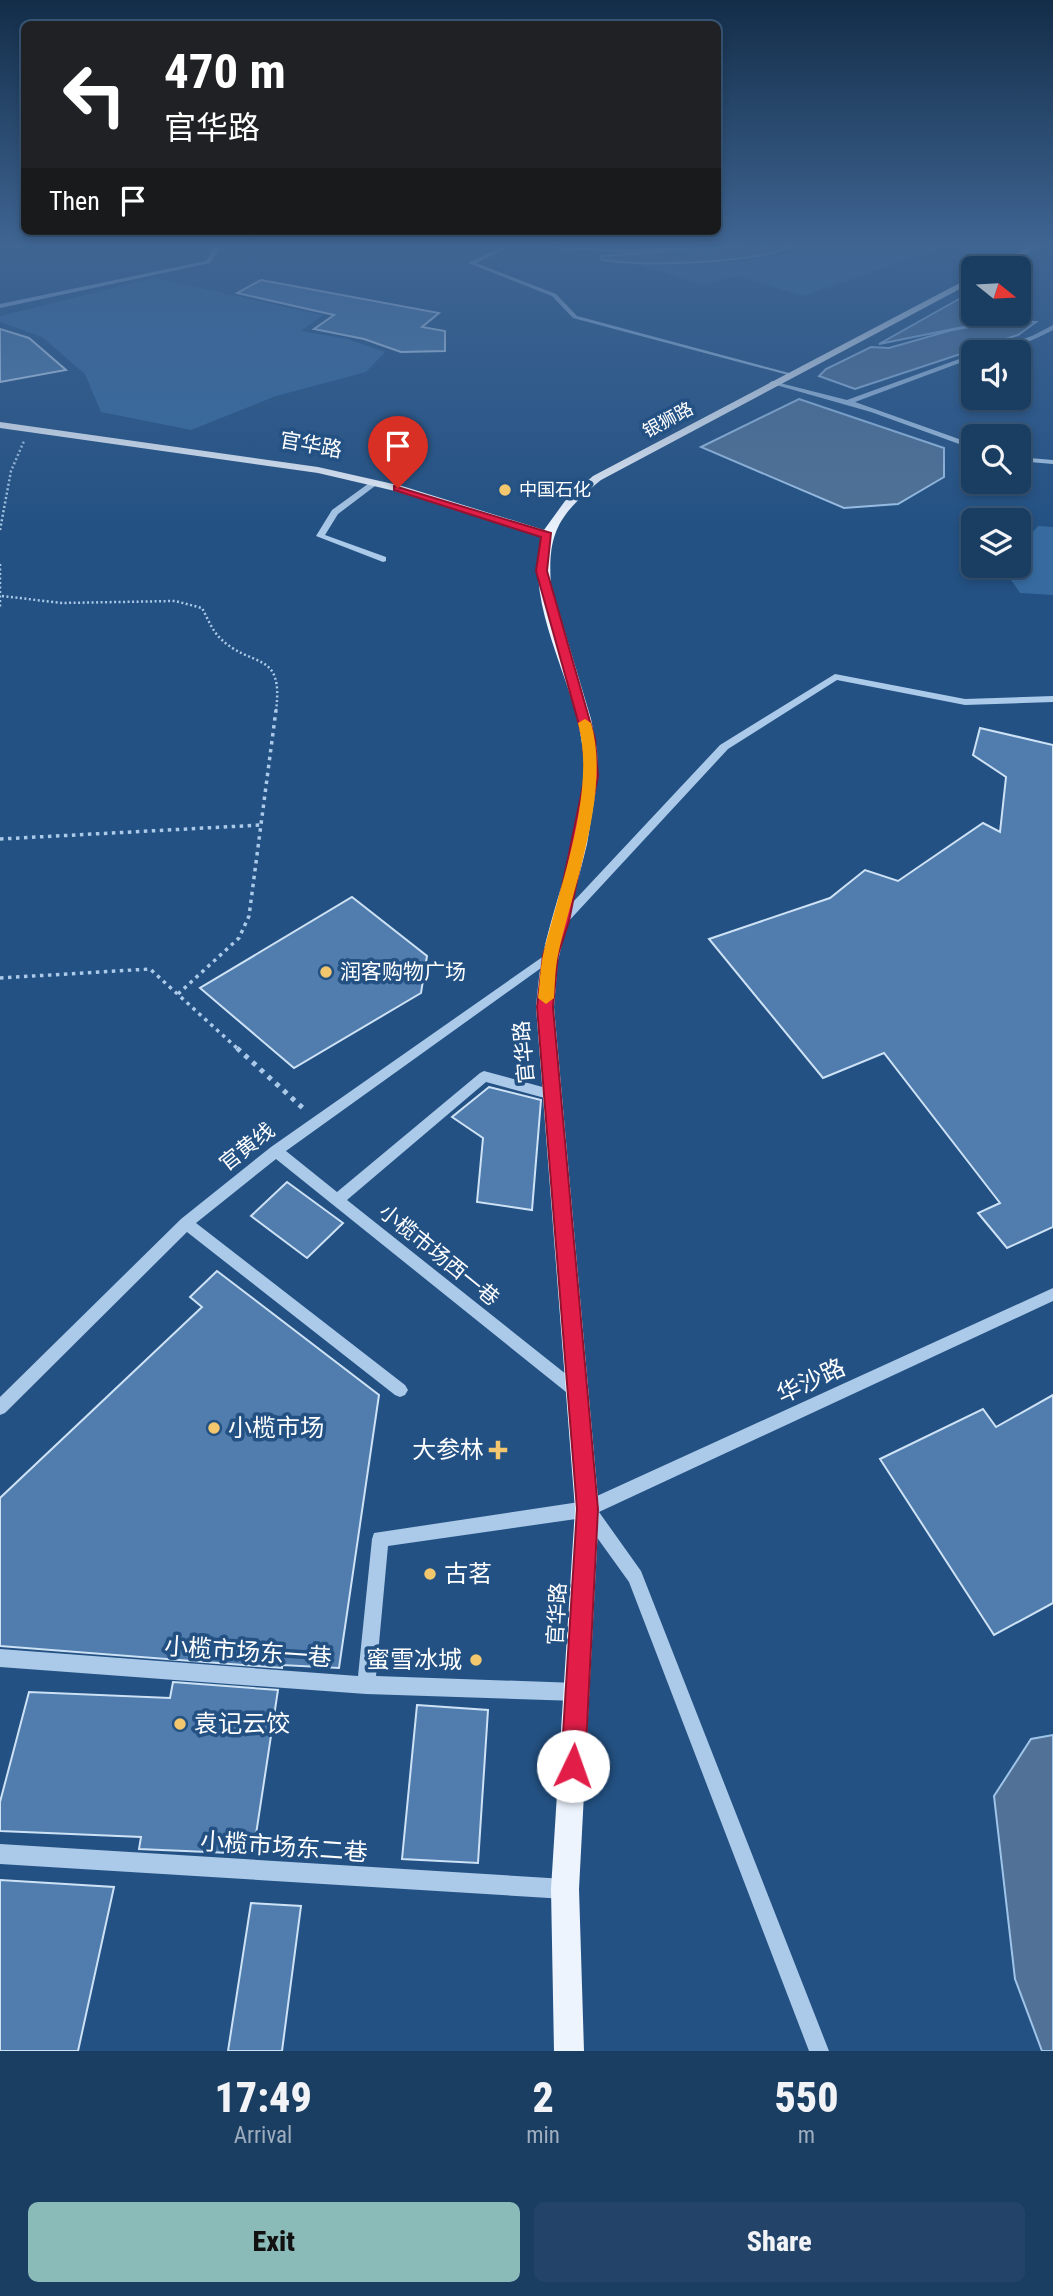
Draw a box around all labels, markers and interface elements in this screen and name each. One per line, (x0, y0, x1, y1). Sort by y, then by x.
text: 470 m (164, 43, 286, 100)
icon: left (49, 49, 140, 140)
text: 官华路 (164, 109, 260, 147)
icon: arrive (114, 182, 152, 220)
text: Then (49, 186, 100, 216)
north arrow (961, 256, 1031, 326)
map controls (961, 256, 1031, 578)
button: sound (961, 340, 1031, 410)
street label: 银狮路 (639, 398, 697, 442)
pin (368, 416, 428, 488)
button: search (961, 424, 1031, 494)
icon: arrive (379, 427, 417, 465)
street label: 官华路 (278, 428, 344, 462)
place label: 中国石化 (519, 479, 591, 500)
marker: 中国石化 (497, 482, 513, 498)
button: layers (961, 508, 1031, 578)
place label: 润客购物广场 (340, 960, 466, 984)
marker: 润客购物广场 (318, 964, 334, 980)
street label: 官华路 (509, 1020, 539, 1084)
street label: 官黄线 (215, 1118, 279, 1176)
street label: 小榄市场西一巷 (374, 1199, 504, 1311)
street label: 华沙路 (772, 1353, 850, 1409)
place label: 小榄市场 (228, 1414, 324, 1442)
marker: 小榄市场 (206, 1420, 222, 1436)
place label: 大参林 (412, 1436, 484, 1464)
marker: 大参林 (490, 1442, 506, 1458)
place label: 古茗 (444, 1560, 492, 1588)
marker: 古茗 (422, 1566, 438, 1582)
street label: 官华路 (543, 1582, 571, 1646)
street label: 小榄市场东一巷 (163, 1632, 333, 1672)
place label: 蜜雪冰城 (366, 1646, 462, 1674)
marker: 蜜雪冰城 (468, 1652, 484, 1668)
place label: 袁记云饺 (194, 1710, 290, 1738)
marker: 袁记云饺 (172, 1716, 188, 1732)
position arrow (536, 1729, 610, 1803)
street label: 小榄市场东二巷 (199, 1827, 369, 1867)
text: 17:49 (214, 2073, 312, 2122)
text: 2 (532, 2073, 554, 2122)
text: 550 (774, 2073, 839, 2122)
text: Arrival (234, 2122, 292, 2149)
text: min (526, 2122, 560, 2149)
text: m (798, 2122, 815, 2149)
button: Exit (28, 2202, 520, 2282)
button: Share (534, 2202, 1025, 2282)

